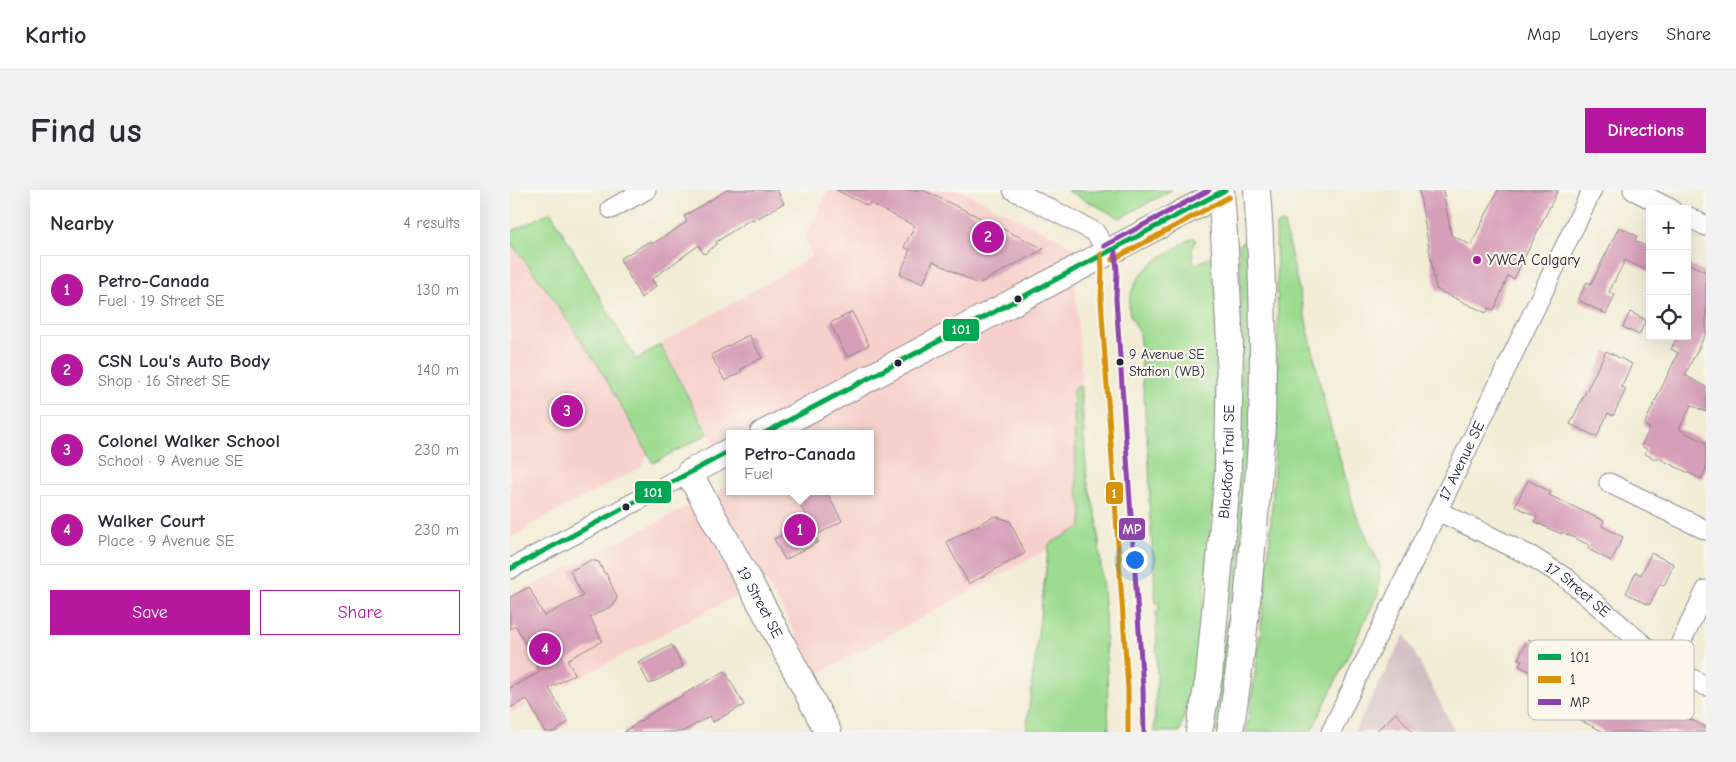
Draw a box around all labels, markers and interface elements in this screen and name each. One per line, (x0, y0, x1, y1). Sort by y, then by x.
text: Kartio (25, 21, 87, 49)
text: Map (1527, 24, 1561, 45)
text: Layers (1589, 24, 1638, 45)
text: Share (1666, 24, 1711, 45)
button: Directions (1585, 108, 1706, 153)
text: Find us (30, 110, 142, 151)
map controls (1646, 205, 1691, 340)
button: + (1646, 205, 1691, 250)
text: Nearby (50, 211, 114, 235)
text: 4 results (403, 214, 460, 232)
pin: 2 (972, 218, 1004, 256)
button: − (1646, 250, 1691, 295)
place label: YWCA Calgary (1487, 251, 1580, 269)
marker: YWCA Calgary (1471, 254, 1483, 266)
text: Petro-Canada (98, 270, 210, 292)
text: 1 (64, 281, 70, 299)
text: 130 m (416, 281, 459, 299)
text: Fuel · 19 Street SE (98, 292, 225, 310)
unlabelled marker (1013, 294, 1023, 304)
button: locate (1646, 295, 1691, 340)
line badge: 101 (942, 318, 980, 342)
text: 101 (951, 321, 971, 338)
place label: 9 Avenue SE Station (WB) (1129, 346, 1205, 380)
text: CSN Lou's Auto Body (98, 350, 270, 372)
marker: 9 Avenue SE Station (WB) (1115, 357, 1125, 367)
unlabelled marker (893, 358, 903, 368)
text: 2 (63, 361, 71, 379)
text: 140 m (417, 361, 459, 379)
text: Shop · 16 Street SE (98, 372, 230, 390)
pin: 3 (551, 392, 583, 430)
street label: Blackfoot Trail SE (1215, 405, 1238, 519)
street label: 17 Avenue SE (1435, 418, 1488, 504)
text: Colonel Walker School (98, 430, 280, 452)
popup (726, 430, 874, 495)
text: 3 (63, 441, 71, 459)
text: 230 m (414, 441, 459, 459)
text: Petro-Canada (744, 443, 856, 465)
text: School · 9 Avenue SE (98, 452, 243, 470)
text: Fuel (744, 465, 773, 483)
line badge: 101 (634, 480, 672, 504)
line badge: 1 (1105, 481, 1124, 505)
text: 101 (643, 484, 663, 501)
text: 1 (1111, 485, 1117, 502)
unlabelled marker (621, 502, 631, 512)
text: Walker Court (98, 510, 205, 532)
pin: 1 (784, 511, 816, 549)
line badge: MP (1118, 517, 1146, 541)
text: 4 (63, 521, 71, 539)
text: 230 m (414, 521, 459, 539)
text: MP (1122, 521, 1142, 538)
text: Place · 9 Avenue SE (98, 532, 234, 550)
your location (1122, 547, 1148, 573)
street label: 17 Street SE (1542, 558, 1614, 621)
street label: 19 Street SE (733, 563, 787, 641)
button: Save (50, 590, 250, 635)
button: Share (260, 590, 460, 635)
pin: 4 (529, 630, 561, 668)
legend (1528, 640, 1694, 720)
text: 101 (1570, 649, 1590, 666)
text: 1 (1570, 671, 1576, 688)
text: MP (1570, 694, 1590, 711)

